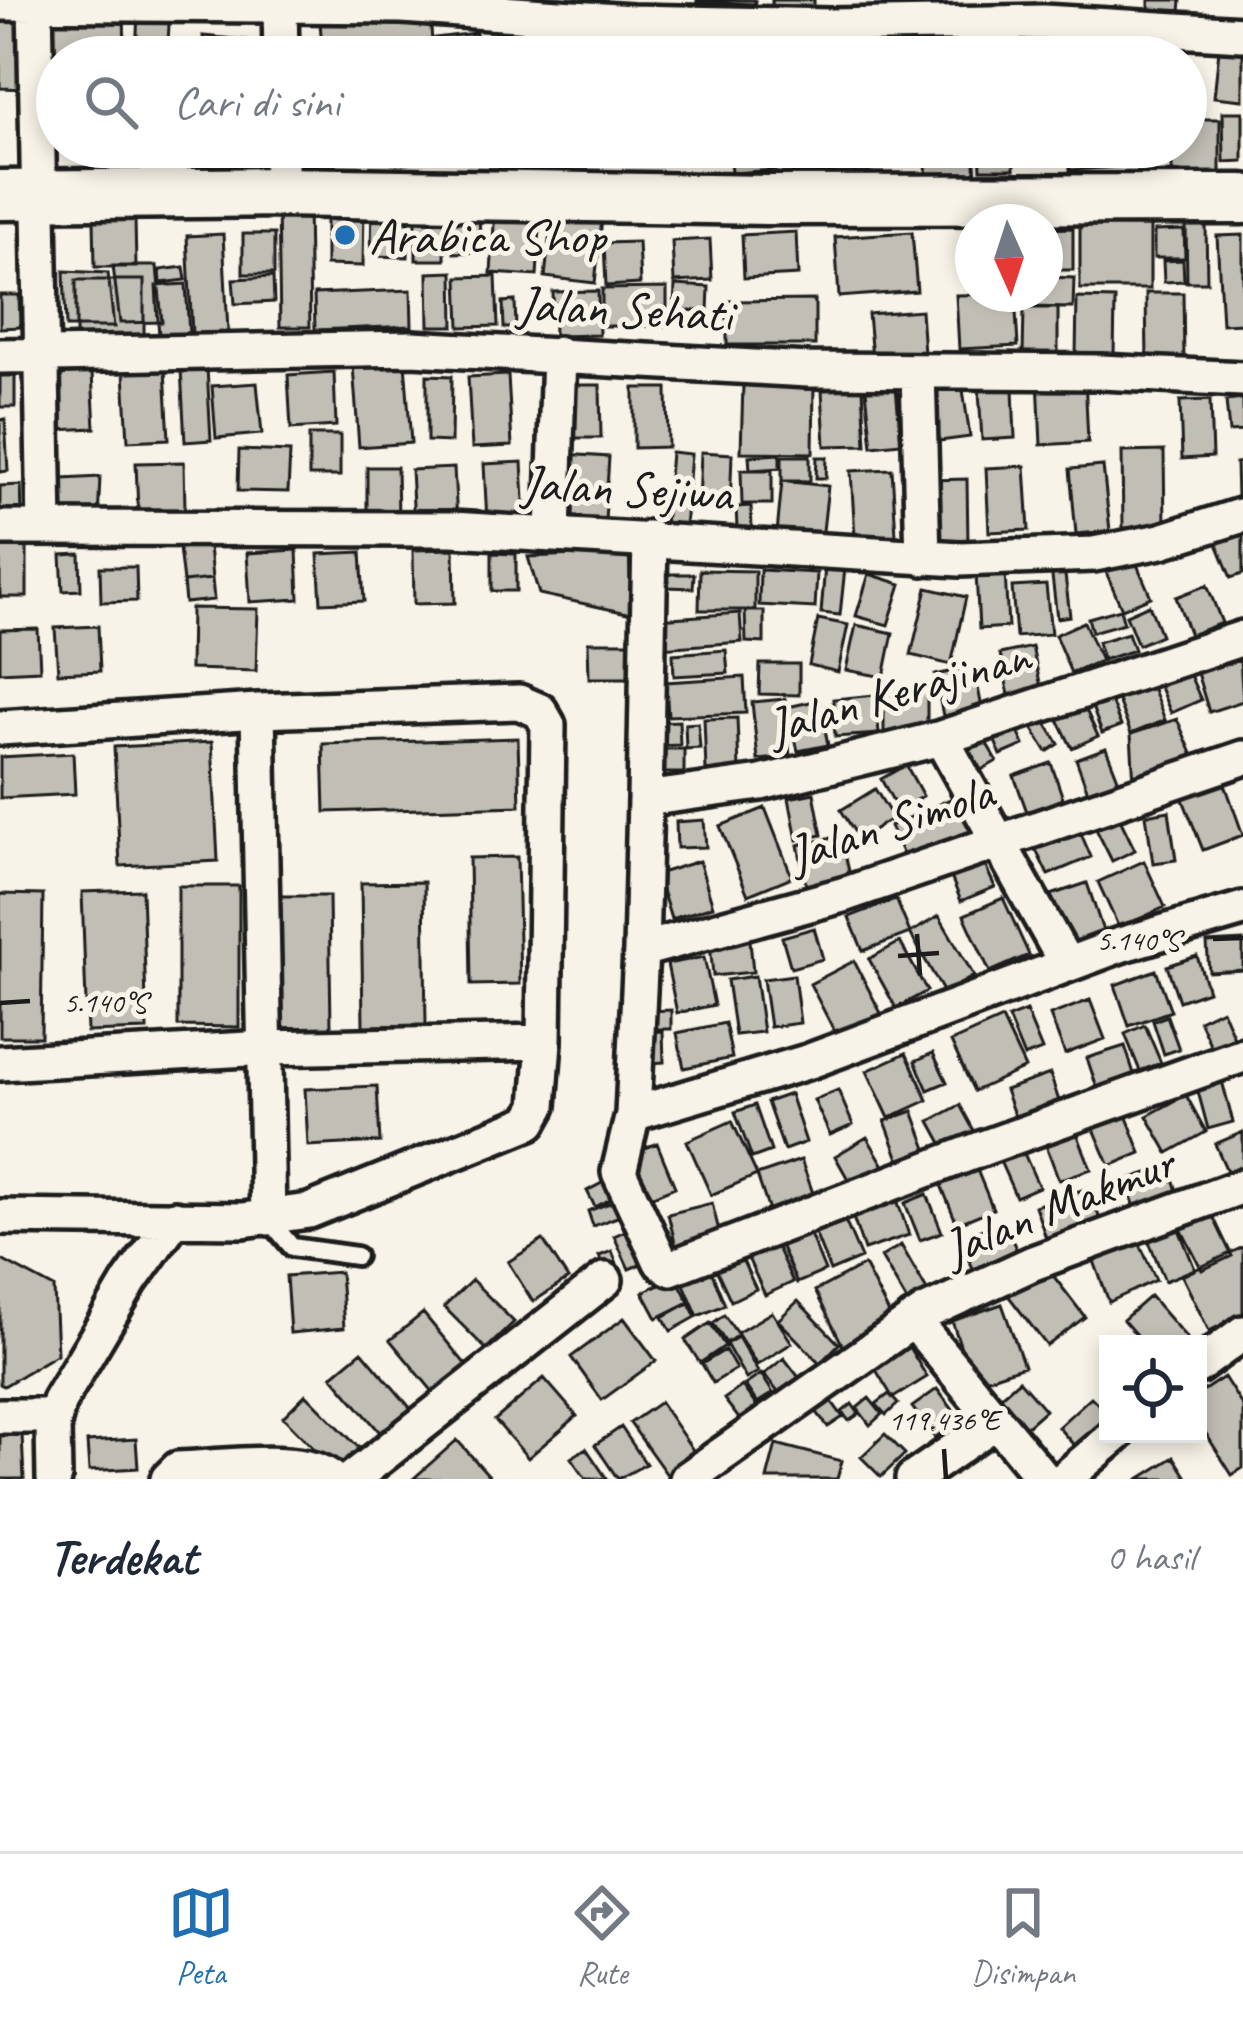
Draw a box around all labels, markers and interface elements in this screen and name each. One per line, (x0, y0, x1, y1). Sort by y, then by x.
search box (36, 36, 1207, 168)
icon: search (78, 69, 144, 135)
text: Cari di sini (174, 74, 340, 131)
place label: Arabica Shop (369, 204, 608, 268)
north arrow (955, 204, 1063, 312)
marker: Arabica Shop (332, 222, 358, 248)
street label: Jalan Sehati (513, 271, 739, 347)
street label: Jalan Sejiwa (517, 450, 737, 526)
street label: Jalan Kerajinan (757, 622, 1039, 760)
street label: Jalan Simola (777, 759, 1004, 887)
text: 5.140°S (1096, 921, 1185, 959)
text: 5.140°S (63, 983, 152, 1021)
street label: Jalan Makmur (931, 1128, 1187, 1281)
map controls (1099, 1335, 1207, 1443)
button: locate (1099, 1335, 1207, 1443)
text: 119.436°E (888, 1401, 1004, 1439)
text: Terdekat (48, 1525, 197, 1589)
text: 0 hasil (1106, 1533, 1195, 1582)
tab: Peta (168, 1880, 234, 1994)
tab: Rute (569, 1880, 635, 1994)
tab: Disimpan (971, 1880, 1075, 1994)

